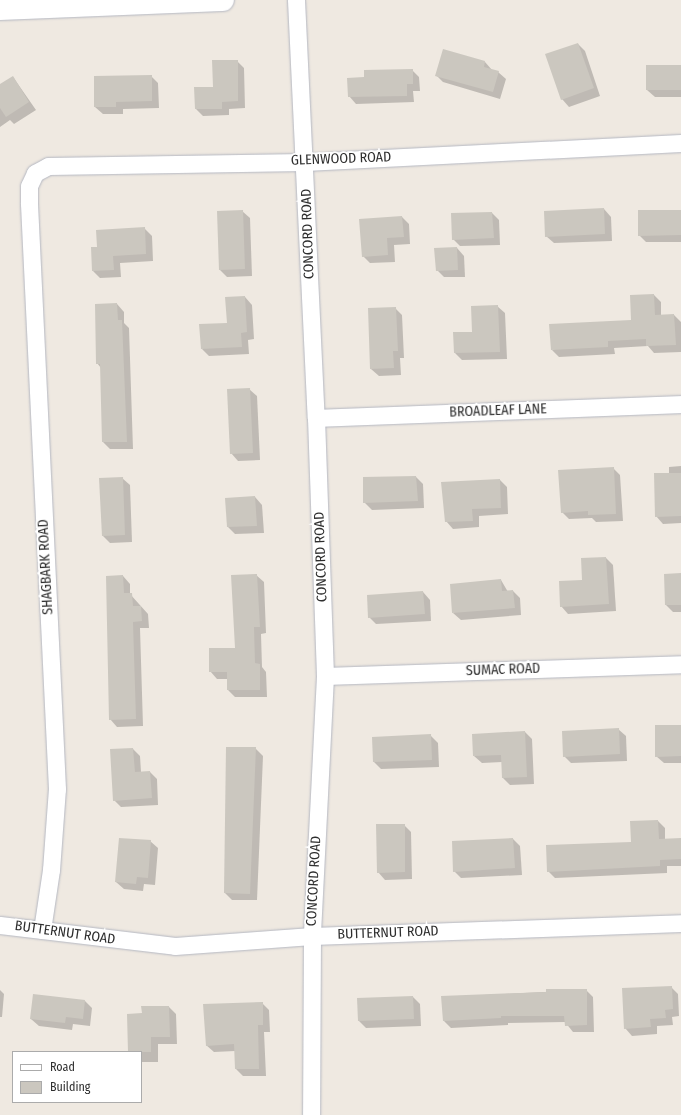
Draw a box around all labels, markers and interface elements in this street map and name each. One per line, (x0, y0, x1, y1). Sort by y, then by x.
street label: GLENWOOD ROAD (291, 149, 391, 169)
street label: CONCORD ROAD (298, 189, 318, 279)
street label: BROADLEAF LANE (449, 401, 547, 421)
street label: CONCORD ROAD (311, 512, 331, 602)
street label: SHAGBARK ROAD (35, 519, 57, 615)
street label: SUMAC ROAD (466, 660, 540, 680)
street label: CONCORD ROAD (303, 835, 325, 927)
street label: BUTTERNUT ROAD (14, 918, 116, 948)
street label: BUTTERNUT ROAD (337, 923, 439, 943)
legend (12, 1051, 142, 1103)
text: Road (50, 1060, 75, 1074)
text: Building (50, 1080, 90, 1094)

